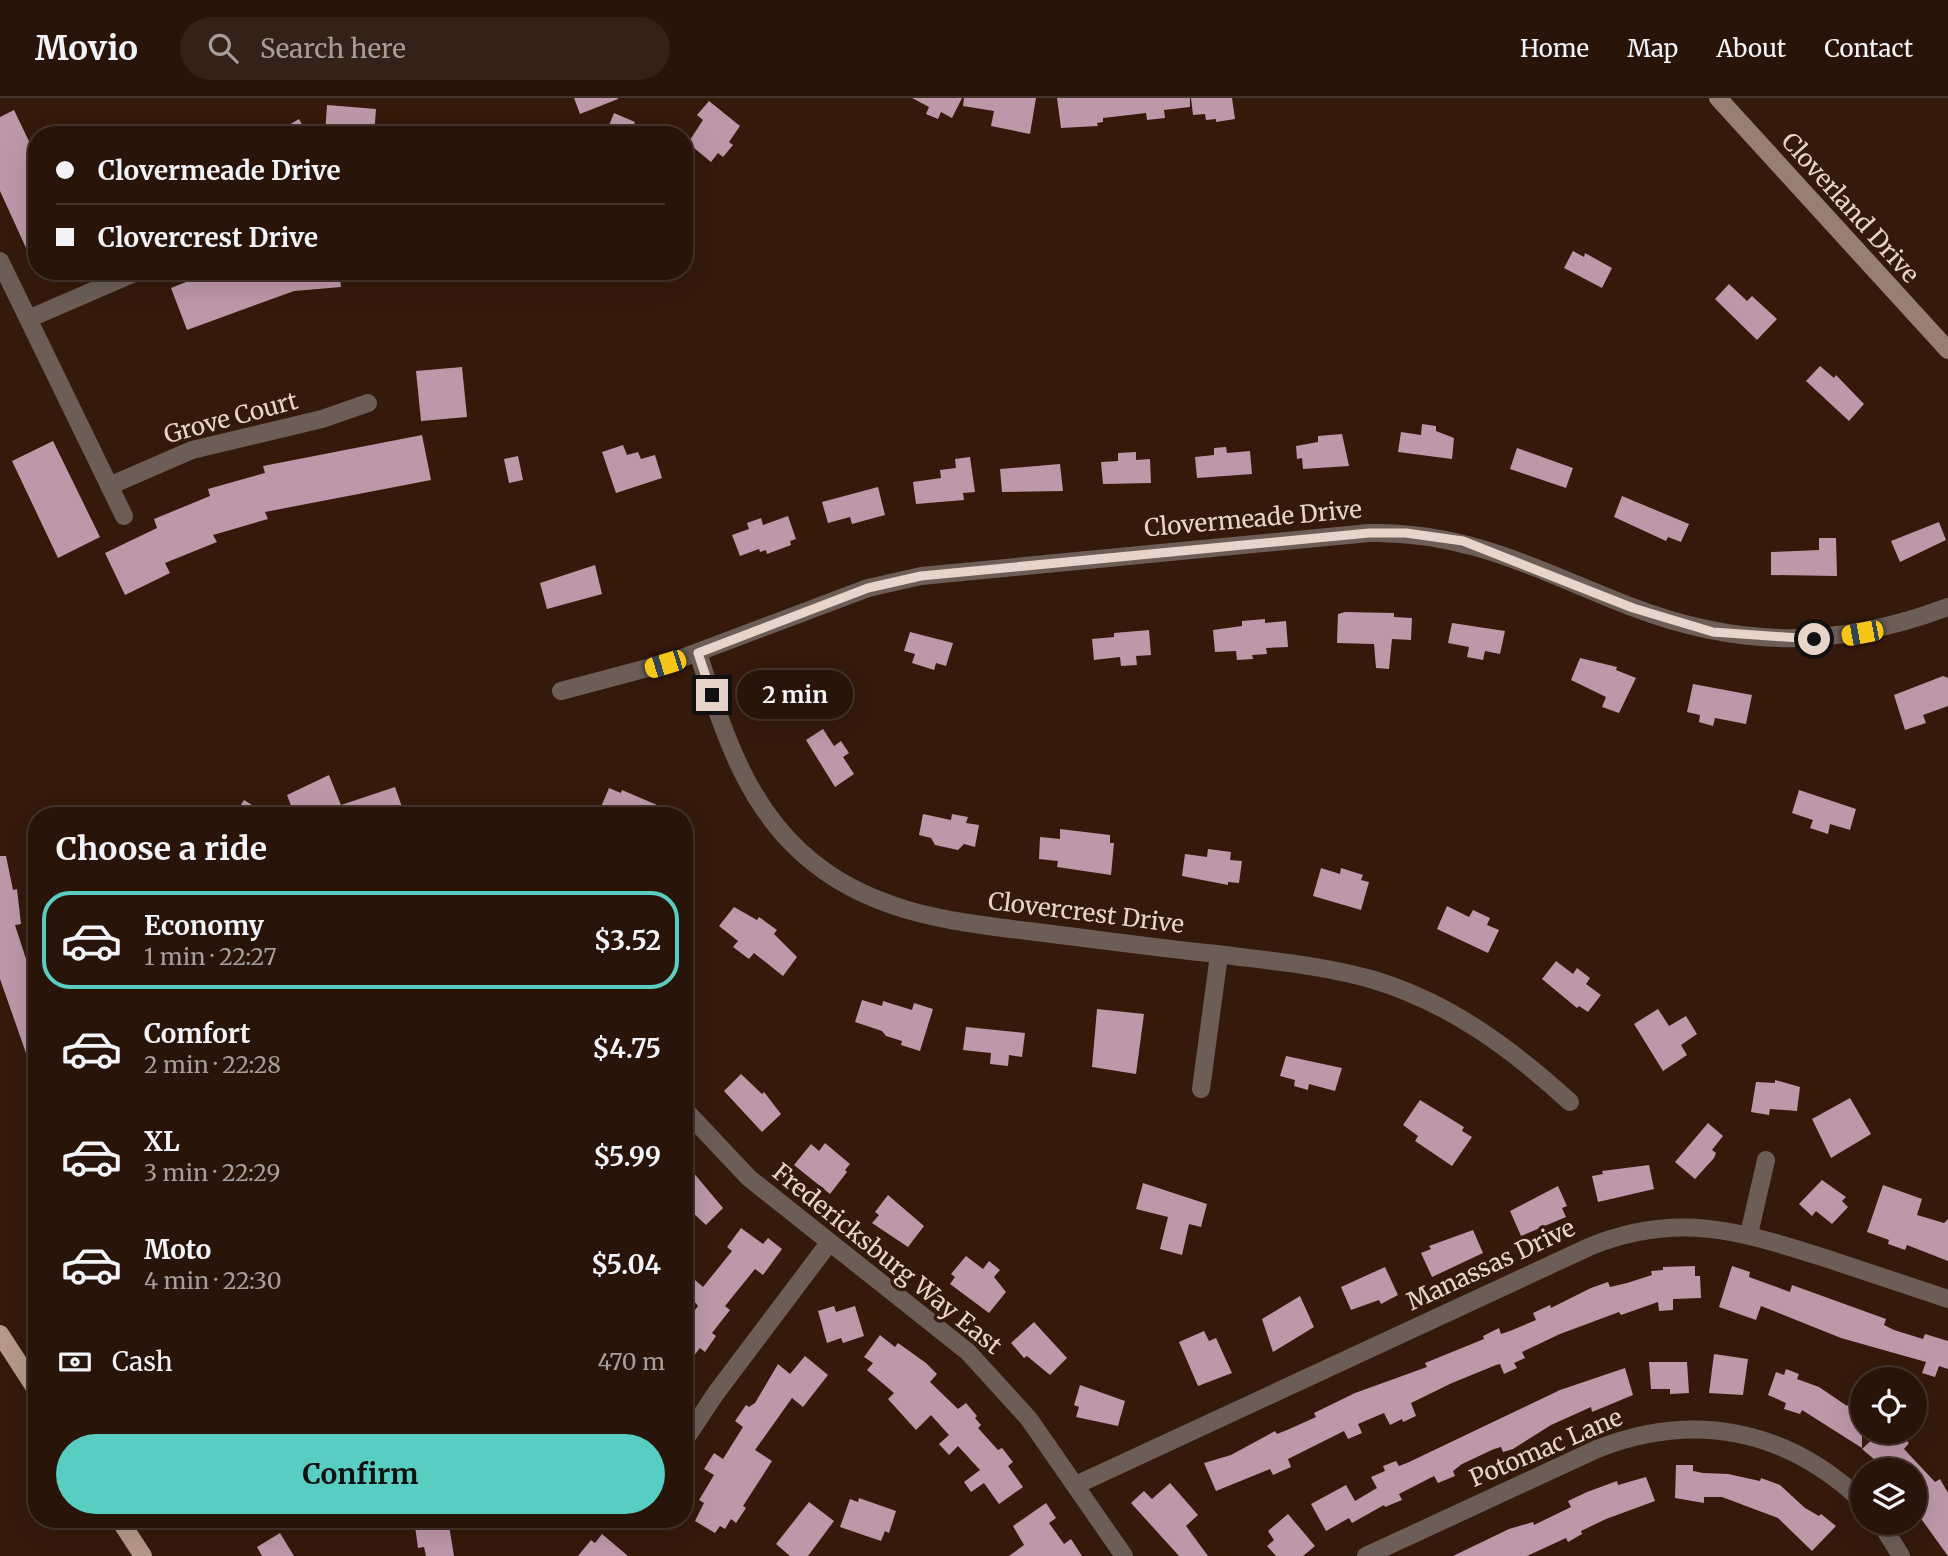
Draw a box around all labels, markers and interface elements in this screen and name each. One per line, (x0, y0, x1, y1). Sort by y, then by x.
search box (180, 17, 670, 80)
text: Movio (35, 28, 138, 69)
icon: search (204, 29, 242, 67)
text: Search here (260, 32, 406, 65)
text: Home (1520, 33, 1589, 64)
text: Map (1627, 33, 1678, 64)
text: About (1716, 33, 1786, 64)
text: Contact (1824, 33, 1913, 64)
street label: Cloverland Drive (1775, 126, 1926, 289)
text: Clovermeade Drive (98, 154, 341, 187)
text: Clovercrest Drive (98, 221, 318, 254)
street label: Grove Court (161, 385, 302, 450)
street label: Clovermeade Drive (1143, 494, 1363, 543)
car (1840, 619, 1885, 647)
route start (1798, 623, 1830, 655)
car (642, 648, 689, 680)
callout: 2 min (736, 670, 852, 720)
route end (696, 679, 728, 711)
text: 2 min (762, 680, 828, 709)
text: Choose a ride (56, 829, 267, 869)
street label: Clovercrest Drive (986, 885, 1186, 940)
icon: car (60, 909, 123, 972)
text: Economy (144, 909, 264, 942)
text: $3.52 (594, 924, 661, 957)
text: 1 min · 22:27 (144, 942, 277, 971)
icon: car (60, 1017, 123, 1080)
text: Comfort (144, 1017, 250, 1050)
text: $4.75 (592, 1032, 661, 1065)
text: 2 min · 22:28 (144, 1050, 281, 1079)
icon: car (60, 1125, 123, 1188)
text: XL (144, 1125, 180, 1158)
text: $5.99 (593, 1140, 661, 1173)
street label: Fredericksburg Way East (766, 1156, 1009, 1361)
text: 3 min · 22:29 (144, 1158, 280, 1187)
street label: Manassas Drive (1402, 1212, 1580, 1317)
icon: car (60, 1233, 123, 1296)
text: Moto (144, 1233, 211, 1266)
text: $5.04 (591, 1248, 661, 1281)
text: 4 min · 22:30 (144, 1266, 282, 1295)
icon: cash (56, 1343, 94, 1381)
text: Cash (112, 1345, 173, 1378)
text: 470 m (598, 1347, 665, 1376)
map controls (1850, 1367, 1927, 1535)
button: locate (1850, 1367, 1927, 1444)
street label: Potomac Lane (1465, 1401, 1627, 1494)
button: Confirm (56, 1434, 665, 1514)
button: layers (1850, 1458, 1927, 1535)

